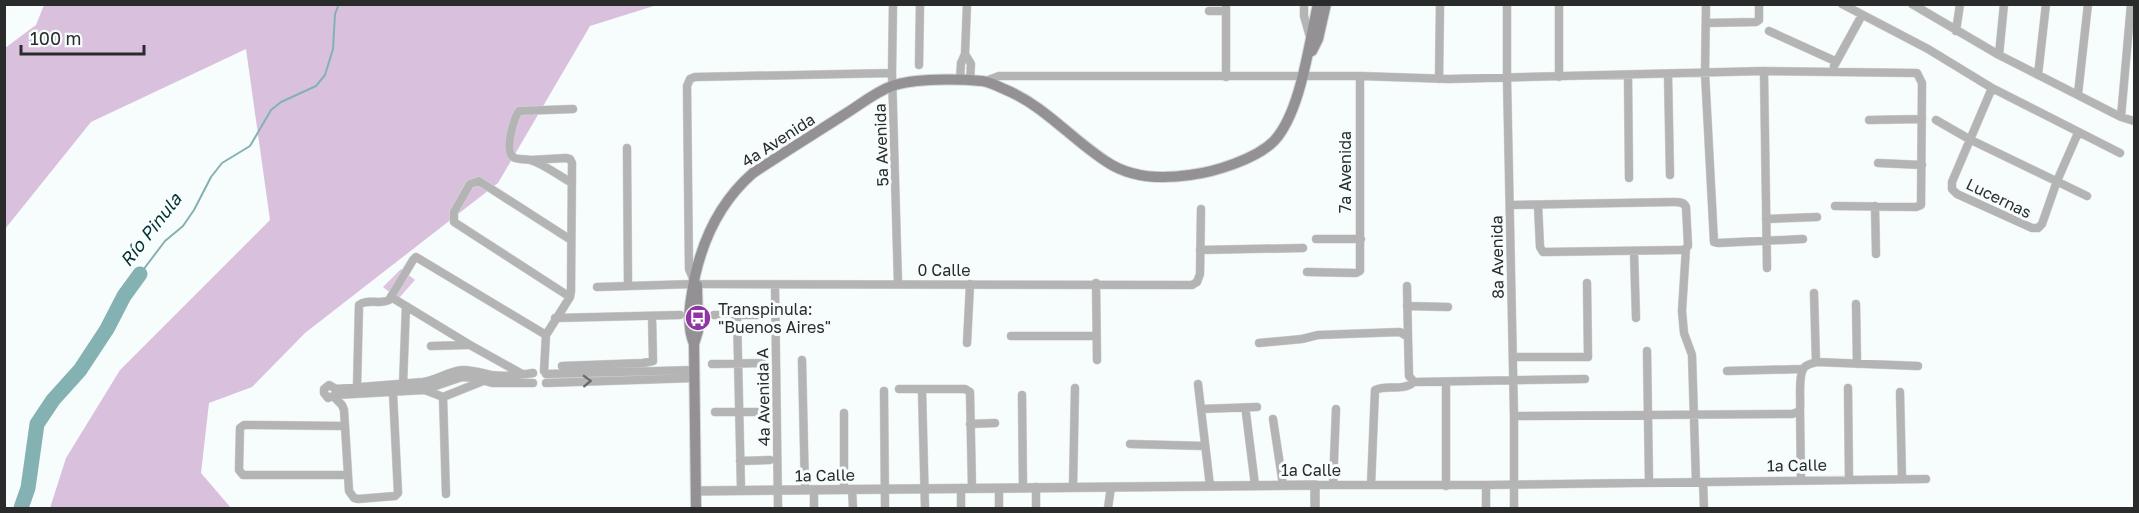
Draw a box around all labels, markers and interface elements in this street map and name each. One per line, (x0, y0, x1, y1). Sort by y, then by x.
scale bar (21, 18, 144, 56)
text: 100 m (30, 27, 81, 49)
street label: 5a Avenida (870, 103, 892, 187)
street label: 4a Avenida (738, 109, 818, 171)
street label: 7a Avenida (1335, 131, 1355, 213)
street label: Lucernas (1963, 174, 2035, 222)
water label: Río Pinula (115, 188, 186, 270)
street label: 8a Avenida (1486, 215, 1508, 299)
street label: 0 Calle (917, 260, 971, 280)
place label: Transpinula: "Buenos Aires" (718, 299, 831, 337)
bus stop icon: Transpinula: "Buenos Aires" (683, 303, 713, 333)
street label: 4a Avenida A (752, 347, 774, 446)
one-way arrow (582, 375, 591, 388)
street label: 1a Calle (1767, 454, 1827, 476)
street label: 1a Calle (1281, 460, 1341, 480)
street label: 1a Calle (795, 464, 855, 486)

